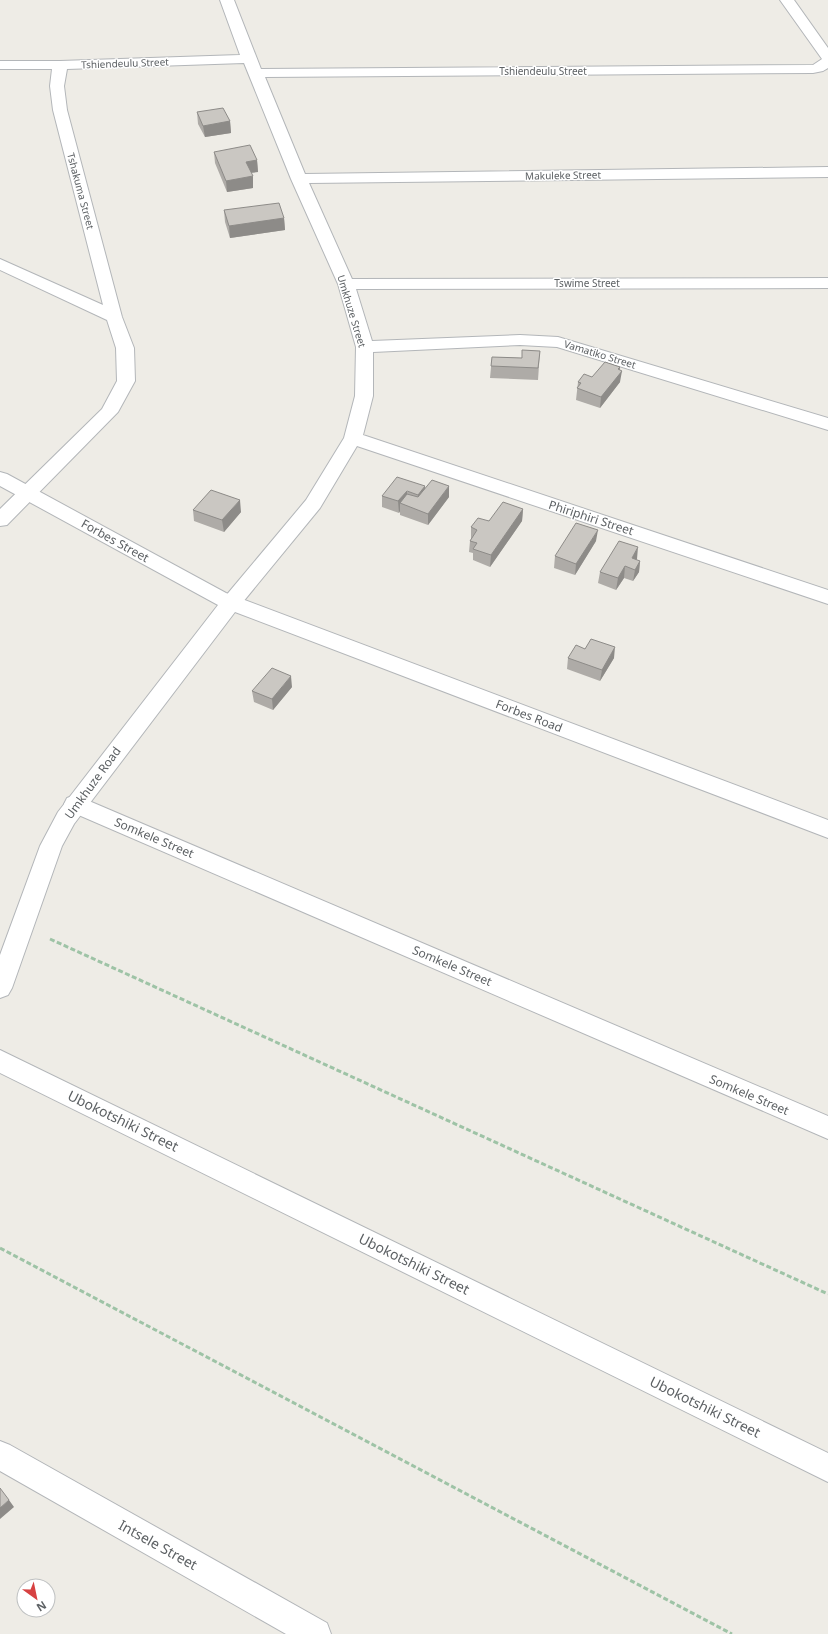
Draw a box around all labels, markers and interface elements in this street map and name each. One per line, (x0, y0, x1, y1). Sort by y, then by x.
street label: Tshiendeulu Street (81, 54, 169, 72)
street label: Tshiendeulu Street (499, 64, 587, 78)
street label: Tshakuma Street (64, 151, 98, 231)
street label: Makuleke Street (525, 167, 601, 183)
street label: Umkhuze Street (334, 273, 370, 349)
street label: Tswime Street (554, 276, 620, 290)
street label: Vamatiko Street (562, 336, 638, 372)
street label: Phiriphiri Street (546, 496, 636, 539)
street label: Forbes Street (78, 515, 153, 566)
street label: Forbes Road (493, 695, 565, 736)
street label: Umkhuze Road (61, 743, 125, 822)
street label: Somkele Street (112, 813, 197, 862)
street label: Somkele Street (410, 941, 495, 990)
street label: Somkele Street (707, 1070, 792, 1119)
street label: Ubokotshiki Street (65, 1085, 182, 1156)
street label: Ubokotshiki Street (356, 1228, 473, 1299)
street label: Ubokotshiki Street (647, 1371, 764, 1442)
street label: Intsele Street (115, 1515, 201, 1574)
north arrow (16, 1578, 56, 1618)
text: N (34, 1598, 50, 1616)

